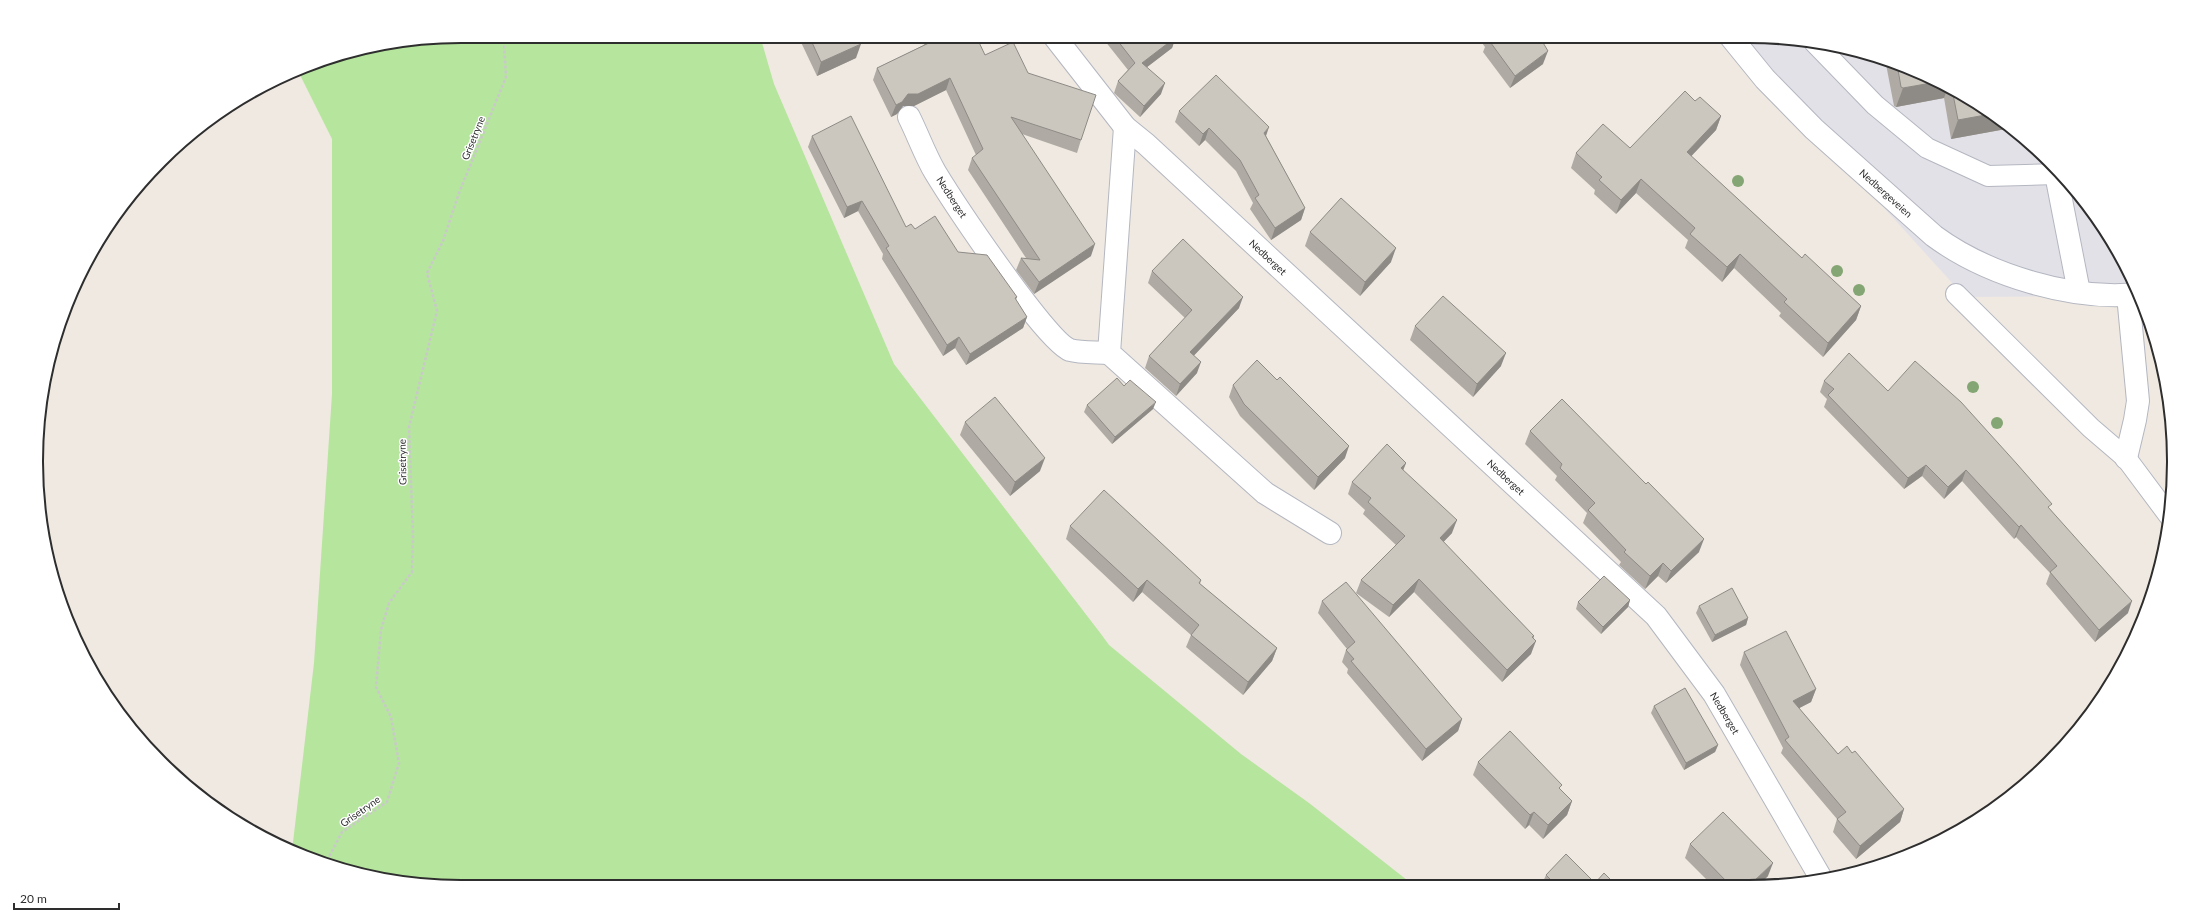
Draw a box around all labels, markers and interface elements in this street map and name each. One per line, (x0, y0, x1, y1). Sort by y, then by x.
street label: Grisetryne (459, 114, 487, 162)
street label: Nedbergeveien (1857, 166, 1915, 220)
street label: Nedberget (934, 174, 970, 220)
street label: Nedberget (1247, 237, 1289, 278)
street label: Grisetryne (396, 439, 408, 485)
street label: Nedberget (1485, 457, 1527, 498)
street label: Nedberget (1708, 690, 1742, 736)
street label: Grisetryne (338, 793, 382, 829)
scale bar (14, 885, 119, 911)
text: 20 m (20, 891, 47, 906)

